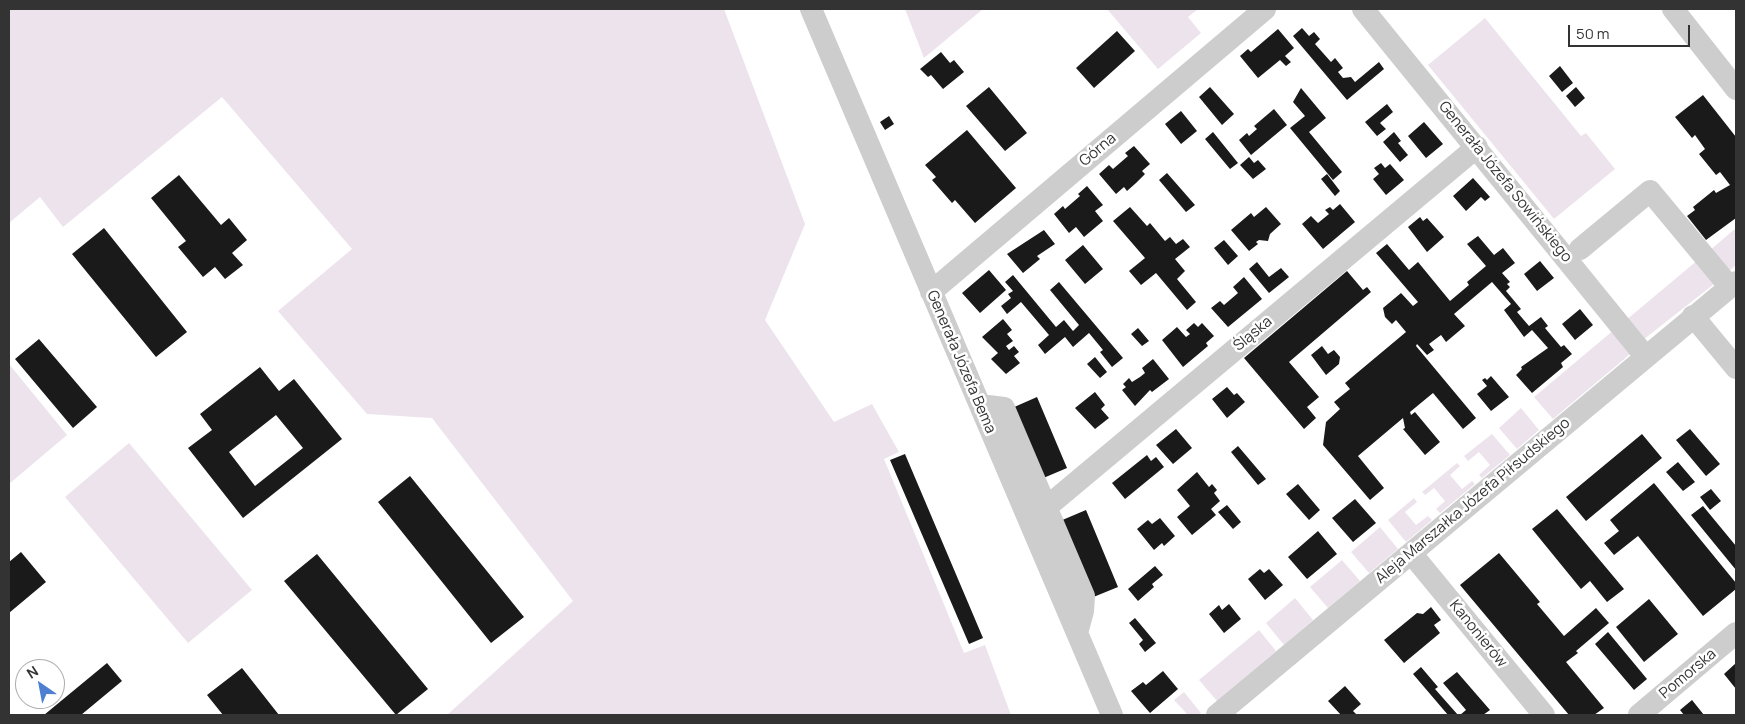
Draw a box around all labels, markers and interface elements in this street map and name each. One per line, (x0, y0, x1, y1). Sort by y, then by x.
scale bar (1570, 15, 1692, 47)
text: 50 m (1576, 23, 1610, 44)
street label: Generała Józefa Sowińskiego (1434, 98, 1576, 266)
street label: Górna (1076, 130, 1120, 170)
street label: Generała Józefa Bema (923, 288, 999, 436)
street label: Śląska (1230, 313, 1276, 355)
street label: Aleja Marszałka Józefa Piłsudskiego (1372, 414, 1574, 588)
street label: Kanonierów (1445, 597, 1511, 671)
street label: Pomorska (1656, 645, 1720, 703)
north arrow (15, 659, 65, 709)
text: N (23, 661, 41, 683)

